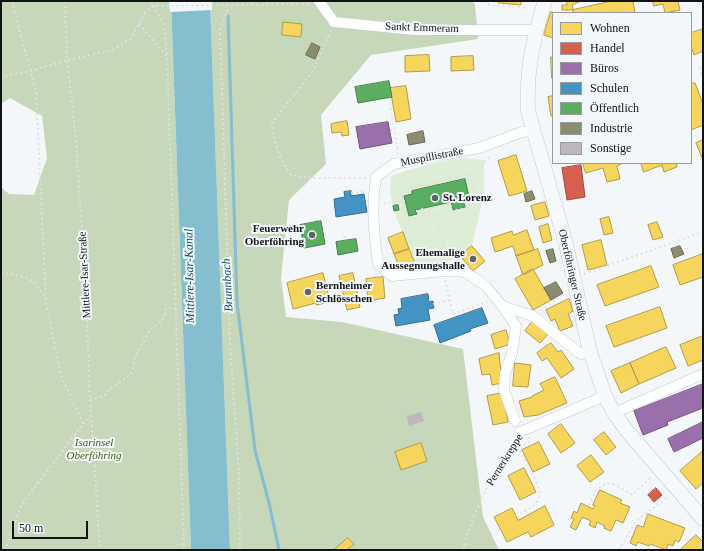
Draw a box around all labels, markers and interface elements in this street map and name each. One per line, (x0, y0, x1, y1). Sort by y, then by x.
legend (552, 12, 692, 164)
street label: Sankt Emmeram (385, 20, 459, 36)
text: Wohnen (590, 21, 630, 35)
text: Handel (590, 41, 625, 55)
text: Büros (590, 61, 619, 75)
text: Schulen (590, 81, 629, 95)
text: Öffentlich (590, 101, 639, 115)
text: Industrie (590, 121, 633, 135)
text: Sonstige (590, 141, 631, 155)
street label: Muspillistraße (400, 144, 464, 170)
place label: St. Lorenz (443, 191, 492, 205)
marker: St. Lorenz (430, 193, 440, 203)
place label: Feuerwehr Oberföhring (245, 222, 304, 248)
street label: Oberföhringer Straße (555, 228, 589, 322)
water label: Mittlere-Isar-Kanal (182, 229, 198, 323)
marker: Feuerwehr Oberföhring (307, 230, 317, 240)
street label: Mittlere-Isar-Straße (76, 231, 94, 319)
place label: Ehemalige Aussegnungshalle (381, 246, 465, 272)
marker: Ehemalige Aussegnungshalle (468, 254, 478, 264)
water label: Brunnbach (219, 258, 237, 312)
place label: Bernheimer Schlösschen (316, 279, 372, 305)
marker: Bernheimer Schlösschen (303, 287, 313, 297)
street label: Pernerkreppe (484, 432, 526, 488)
park label: Isarinsel Oberföhring (66, 436, 122, 462)
scale bar (14, 513, 90, 539)
text: 50 m (19, 521, 43, 535)

